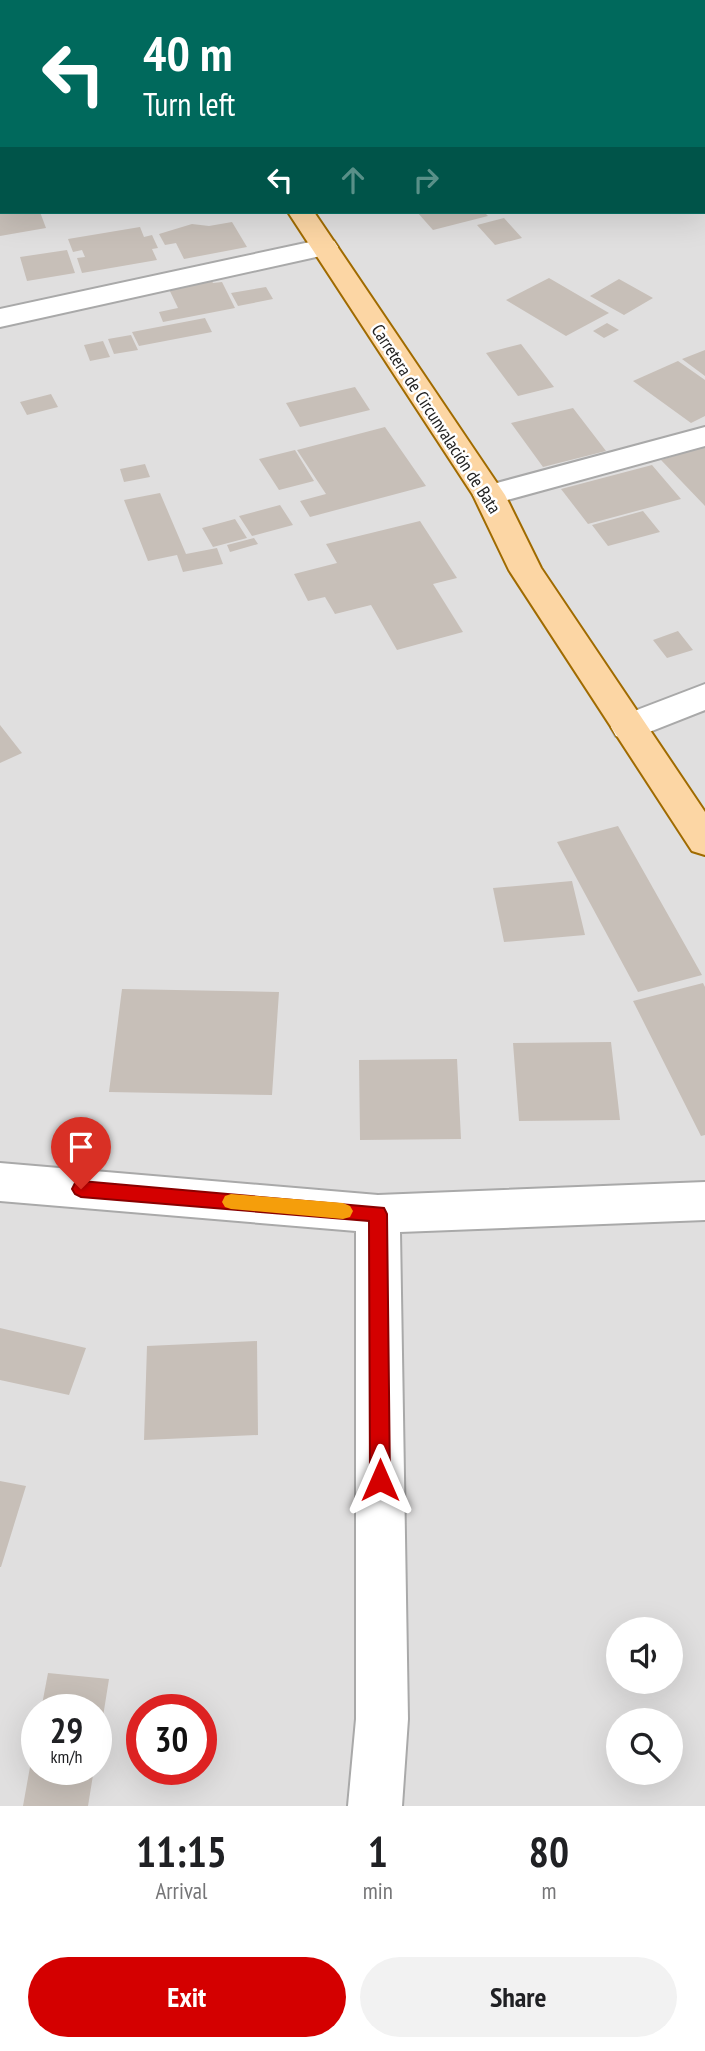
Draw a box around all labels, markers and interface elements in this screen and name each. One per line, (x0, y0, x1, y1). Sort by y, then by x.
text: 40 m (143, 21, 232, 85)
icon: left (28, 28, 119, 119)
text: Turn left (143, 83, 235, 125)
icon: left (261, 161, 299, 199)
icon: ahead (334, 161, 372, 199)
icon: right (407, 161, 445, 199)
street label: Carretera de Circunvalación de Bata (367, 320, 506, 518)
pin (51, 1117, 111, 1189)
icon: arrive (62, 1128, 100, 1166)
position arrow (343, 1443, 417, 1517)
map controls (606, 1617, 683, 1785)
button: sound (606, 1617, 683, 1694)
speed limit sign: 30 (126, 1694, 217, 1785)
text: 29 (50, 1707, 83, 1753)
button: search (606, 1708, 683, 1785)
text: km/h (51, 1745, 82, 1768)
text: 11:15 (136, 1824, 227, 1879)
text: 1 (368, 1824, 388, 1879)
text: 80 (529, 1824, 569, 1879)
text: Arrival (155, 1876, 207, 1905)
text: min (363, 1876, 393, 1905)
text: m (541, 1876, 556, 1905)
button: Exit (28, 1957, 346, 2037)
button: Share (360, 1957, 677, 2037)

